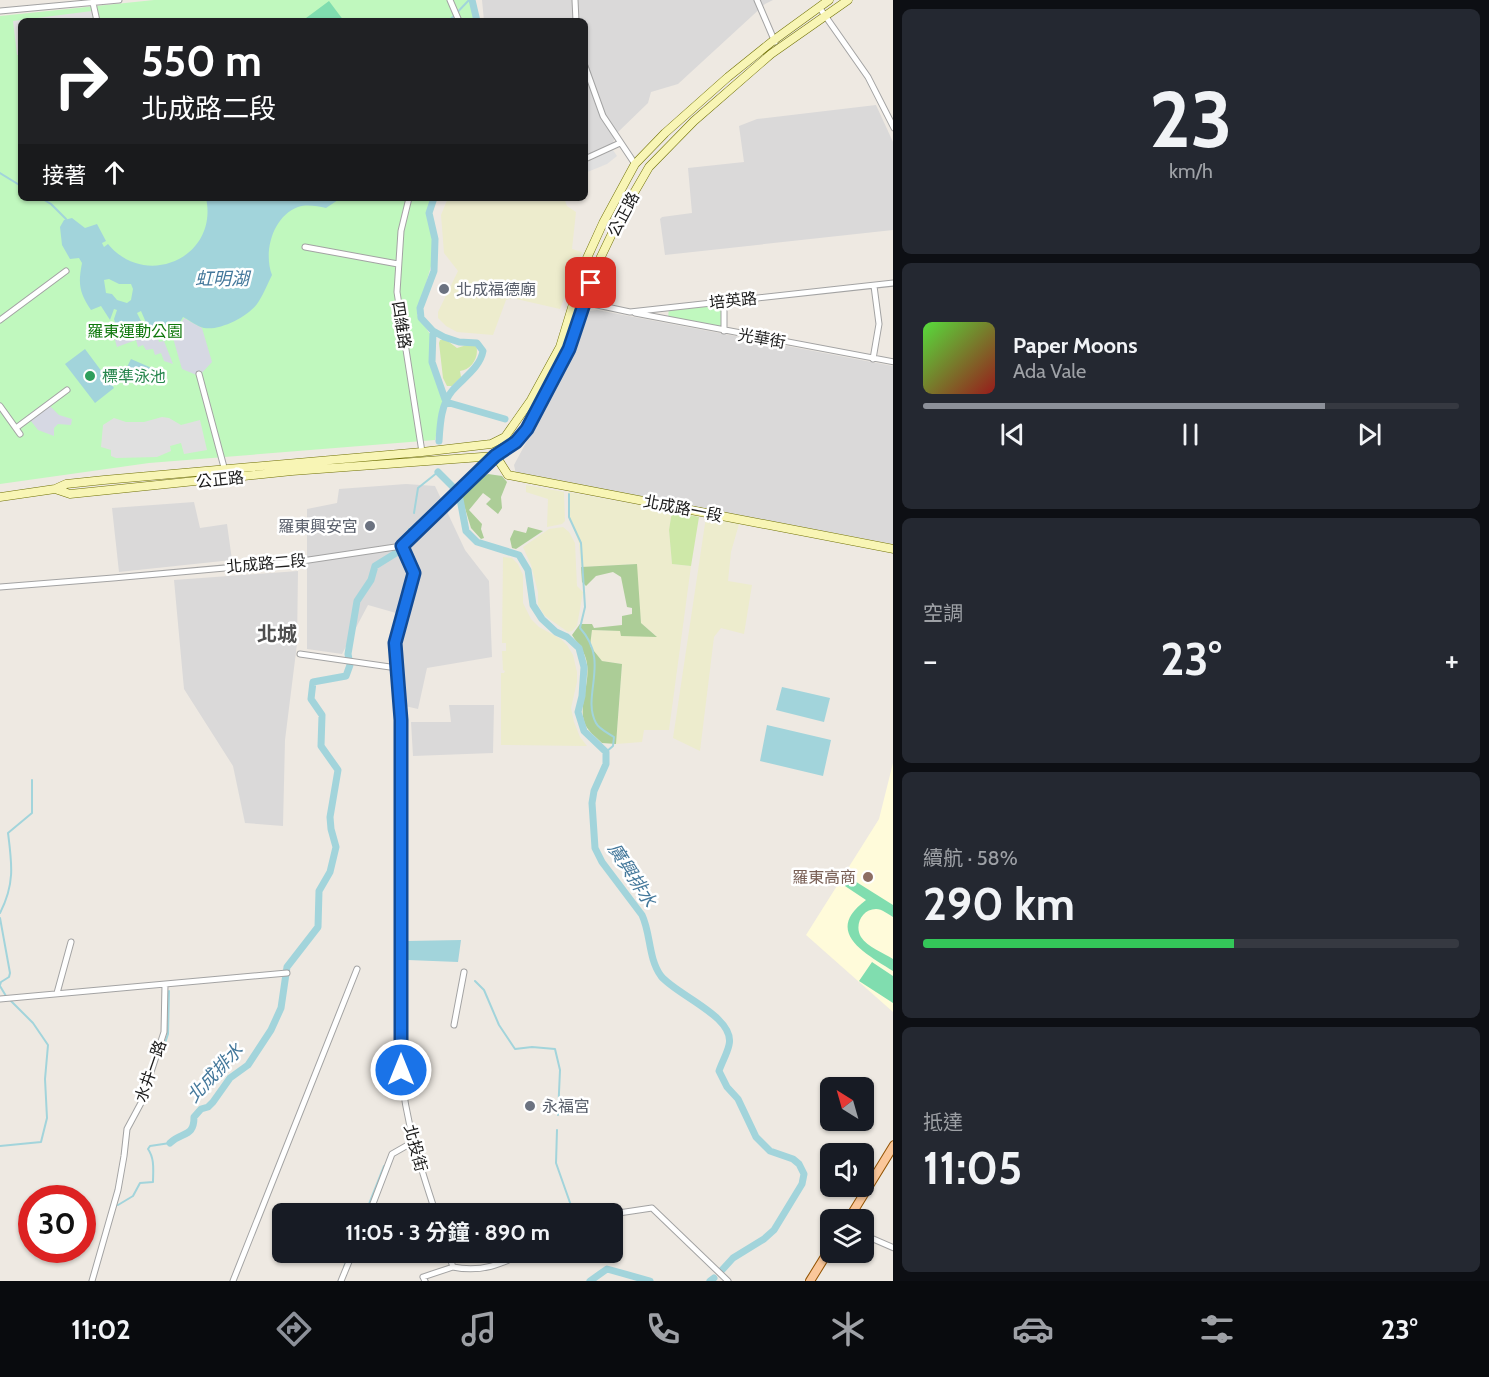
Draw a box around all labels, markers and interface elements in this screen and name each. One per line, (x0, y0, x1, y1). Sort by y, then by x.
text: 550 m (141, 35, 262, 87)
icon: right (42, 42, 120, 120)
text: 23 (1149, 72, 1233, 167)
text: 北成路二段 (141, 92, 276, 125)
icon: ahead (98, 156, 131, 189)
text: km/h (1169, 159, 1213, 183)
text: 接著 (42, 162, 86, 189)
street label: 公正路 (604, 189, 643, 240)
pin (565, 257, 616, 308)
icon: arrive (574, 266, 607, 299)
water label: 虹明湖 (195, 268, 252, 290)
place label: 北成福德廟 (456, 280, 536, 299)
marker: 北成福德廟 (437, 282, 451, 296)
street label: 培英路 (708, 289, 758, 312)
street label: 四維路 (388, 300, 415, 350)
park label: 羅東運動公園 (87, 322, 183, 341)
street label: 光華街 (737, 325, 787, 352)
text: Paper Moons (1013, 332, 1137, 359)
text: Ada Vale (1013, 359, 1086, 383)
place label: 標準泳池 (102, 367, 166, 386)
marker: 標準泳池 (83, 369, 97, 383)
icon: previous (996, 418, 1029, 451)
icon: pause (1174, 418, 1207, 451)
icon: next (1353, 418, 1386, 451)
street label: 公正路 (195, 468, 245, 491)
street label: 北成路一段 (642, 492, 724, 525)
place label: 羅東興安宮 (278, 517, 358, 536)
marker: 羅東興安宮 (363, 519, 377, 533)
street label: 北成路二段 (225, 551, 307, 576)
text: 空調 (923, 601, 963, 625)
district label: 北城 (257, 622, 297, 646)
text: 23° (1160, 632, 1222, 686)
text: − (923, 640, 938, 680)
text: + (1444, 640, 1459, 680)
water label: 廣興排水 (603, 839, 661, 912)
text: 續航 · 58% (923, 846, 1018, 870)
place label: 羅東高商 (792, 868, 856, 887)
marker: 羅東高商 (861, 870, 875, 884)
text: 290 km (923, 877, 1075, 931)
street label: 水井一路 (131, 1038, 170, 1105)
water label: 北成排水 (182, 1038, 248, 1107)
position arrow (369, 1038, 433, 1102)
north arrow (820, 1077, 874, 1131)
map controls (820, 1077, 874, 1263)
place label: 永福宮 (542, 1097, 590, 1116)
marker: 永福宮 (523, 1099, 537, 1113)
text: 抵達 (923, 1110, 963, 1134)
street label: 北投街 (400, 1122, 431, 1174)
text: 11:05 (923, 1141, 1022, 1195)
button: sound (820, 1143, 874, 1197)
speed limit sign: 30 (18, 1185, 96, 1263)
button: layers (820, 1209, 874, 1263)
text: 11:05 · 3 分鐘 · 890 m (345, 1219, 550, 1246)
icon: directions (273, 1308, 315, 1350)
icon: music (458, 1308, 500, 1350)
icon: phone (642, 1308, 684, 1350)
icon: climate (827, 1308, 869, 1350)
icon: car (1012, 1308, 1054, 1350)
icon: filters (1196, 1308, 1238, 1350)
text: 11:02 (71, 1313, 131, 1346)
text: 23° (1381, 1313, 1418, 1346)

